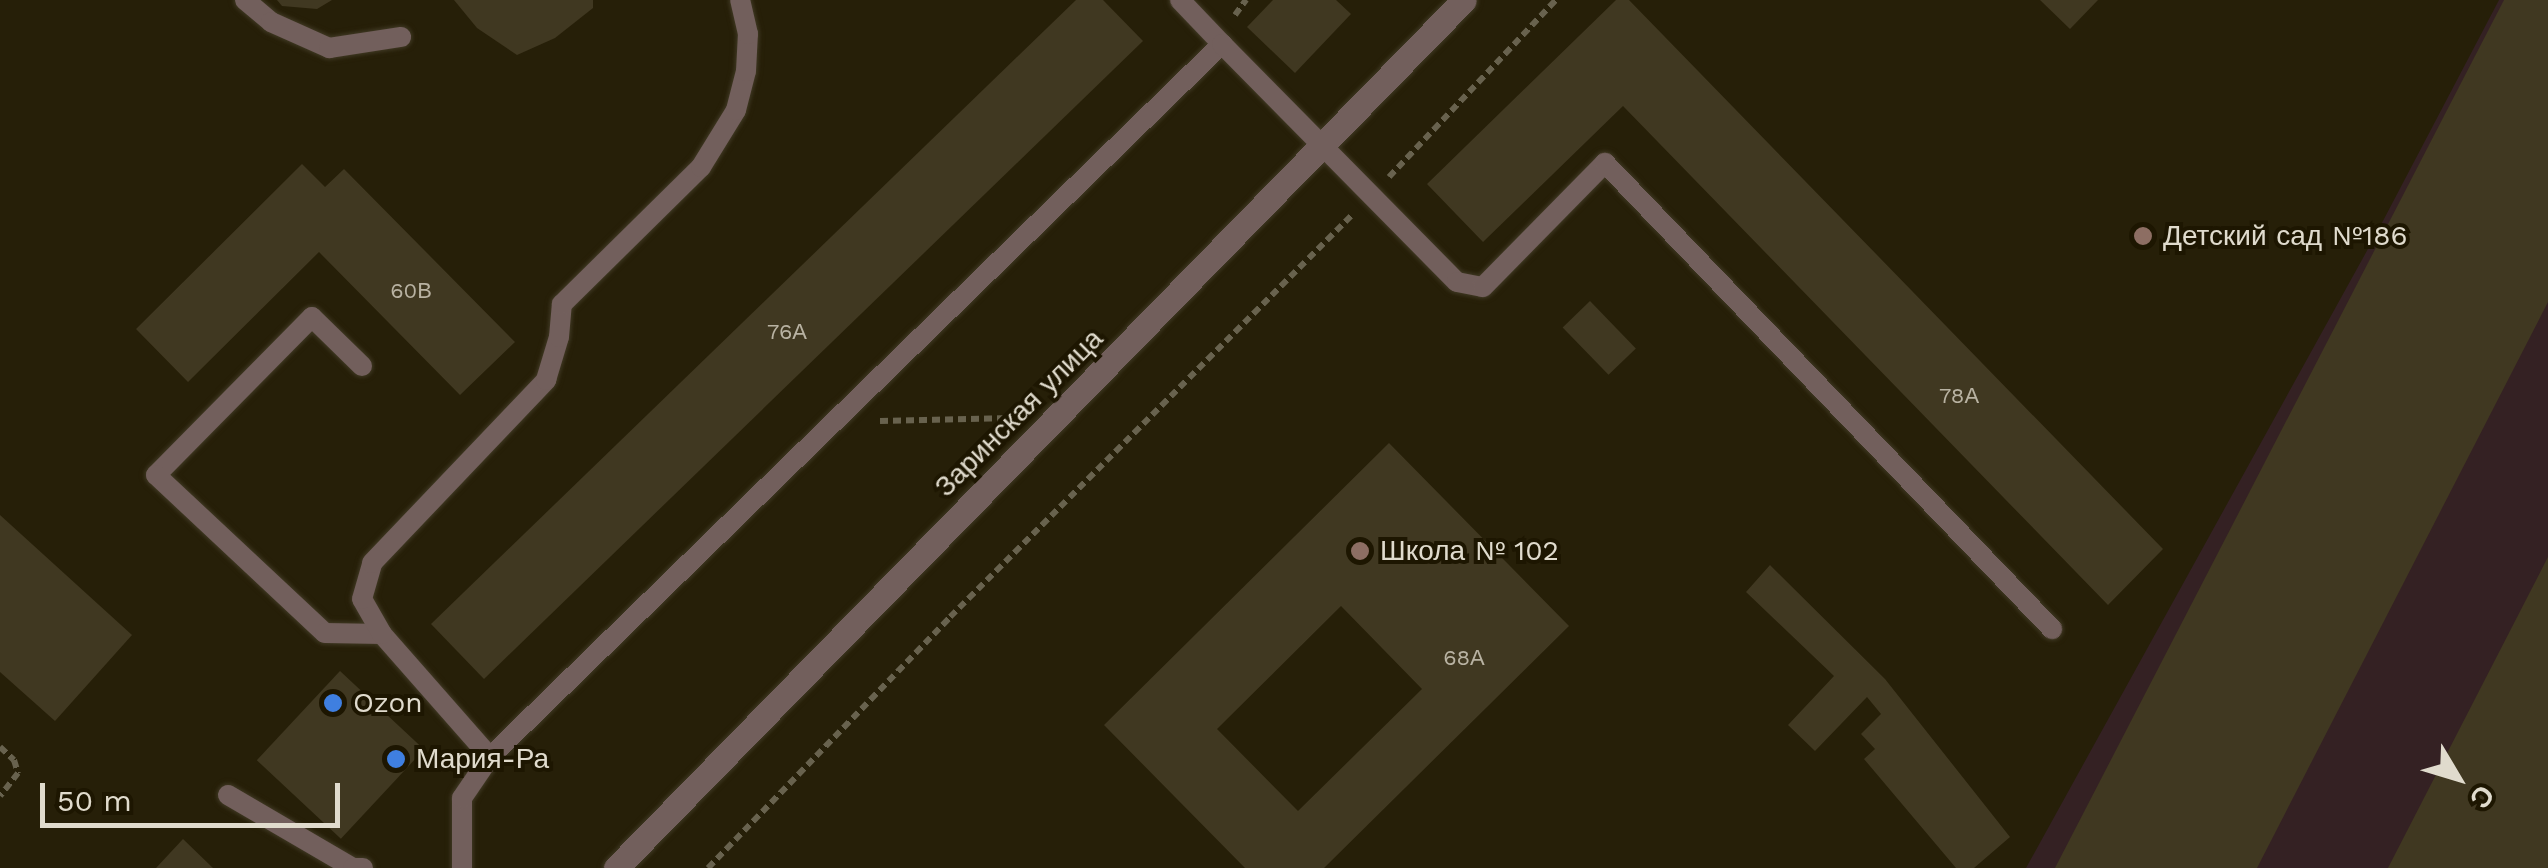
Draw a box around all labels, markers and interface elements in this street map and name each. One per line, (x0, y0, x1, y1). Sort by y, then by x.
place label: Детский сад №186 (2163, 219, 2407, 253)
marker: Детский сад №186 (2132, 225, 2154, 247)
house number: 60В (390, 278, 432, 304)
house number: 76А (767, 319, 807, 345)
street label: Заринская улица (928, 322, 1110, 504)
house number: 78А (1939, 383, 1979, 409)
place label: Школа № 102 (1380, 534, 1559, 568)
marker: Школа № 102 (1349, 540, 1371, 562)
house number: 68А (1443, 645, 1485, 671)
place label: Ozon (353, 686, 423, 720)
marker: Ozon (322, 692, 344, 714)
north arrow (2408, 728, 2508, 828)
place label: Мария-Ра (416, 742, 549, 776)
marker: Мария-Ра (385, 748, 407, 770)
scale bar (45, 763, 345, 825)
text: С (2463, 779, 2501, 815)
text: 50 m (57, 783, 132, 818)

